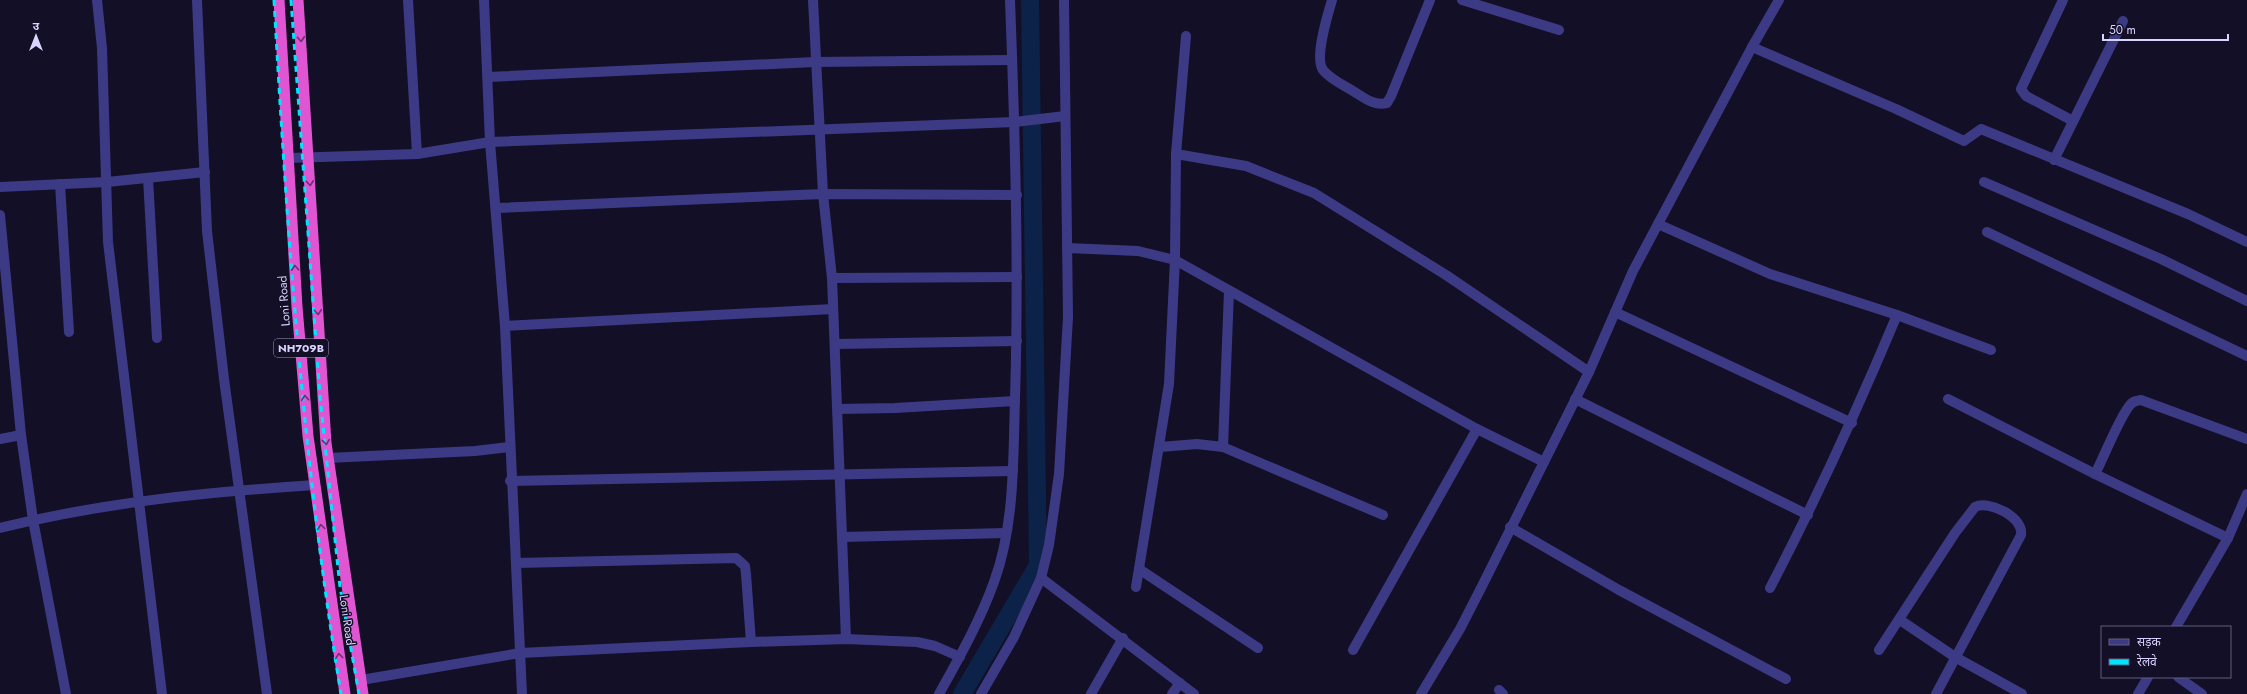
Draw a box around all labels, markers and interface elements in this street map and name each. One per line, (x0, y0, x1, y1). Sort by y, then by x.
north arrow (16, 16, 56, 56)
scale bar (2103, 16, 2228, 42)
text: उ (33, 18, 40, 34)
text: 50 m (2109, 21, 2136, 39)
one-way arrow (296, 36, 305, 42)
one-way arrow (305, 180, 314, 186)
one-way arrow (290, 265, 299, 271)
street label: Loni Road (273, 275, 295, 327)
one-way arrow (313, 309, 322, 315)
road number: NH709B (274, 339, 328, 357)
one-way arrow (300, 395, 309, 401)
one-way arrow (321, 439, 330, 445)
one-way arrow (317, 524, 326, 530)
street label: Loni Road (335, 594, 359, 646)
legend (2101, 626, 2231, 678)
text: सड़क (2137, 633, 2162, 651)
one-way arrow (335, 652, 344, 659)
text: रेलवे (2137, 653, 2157, 671)

